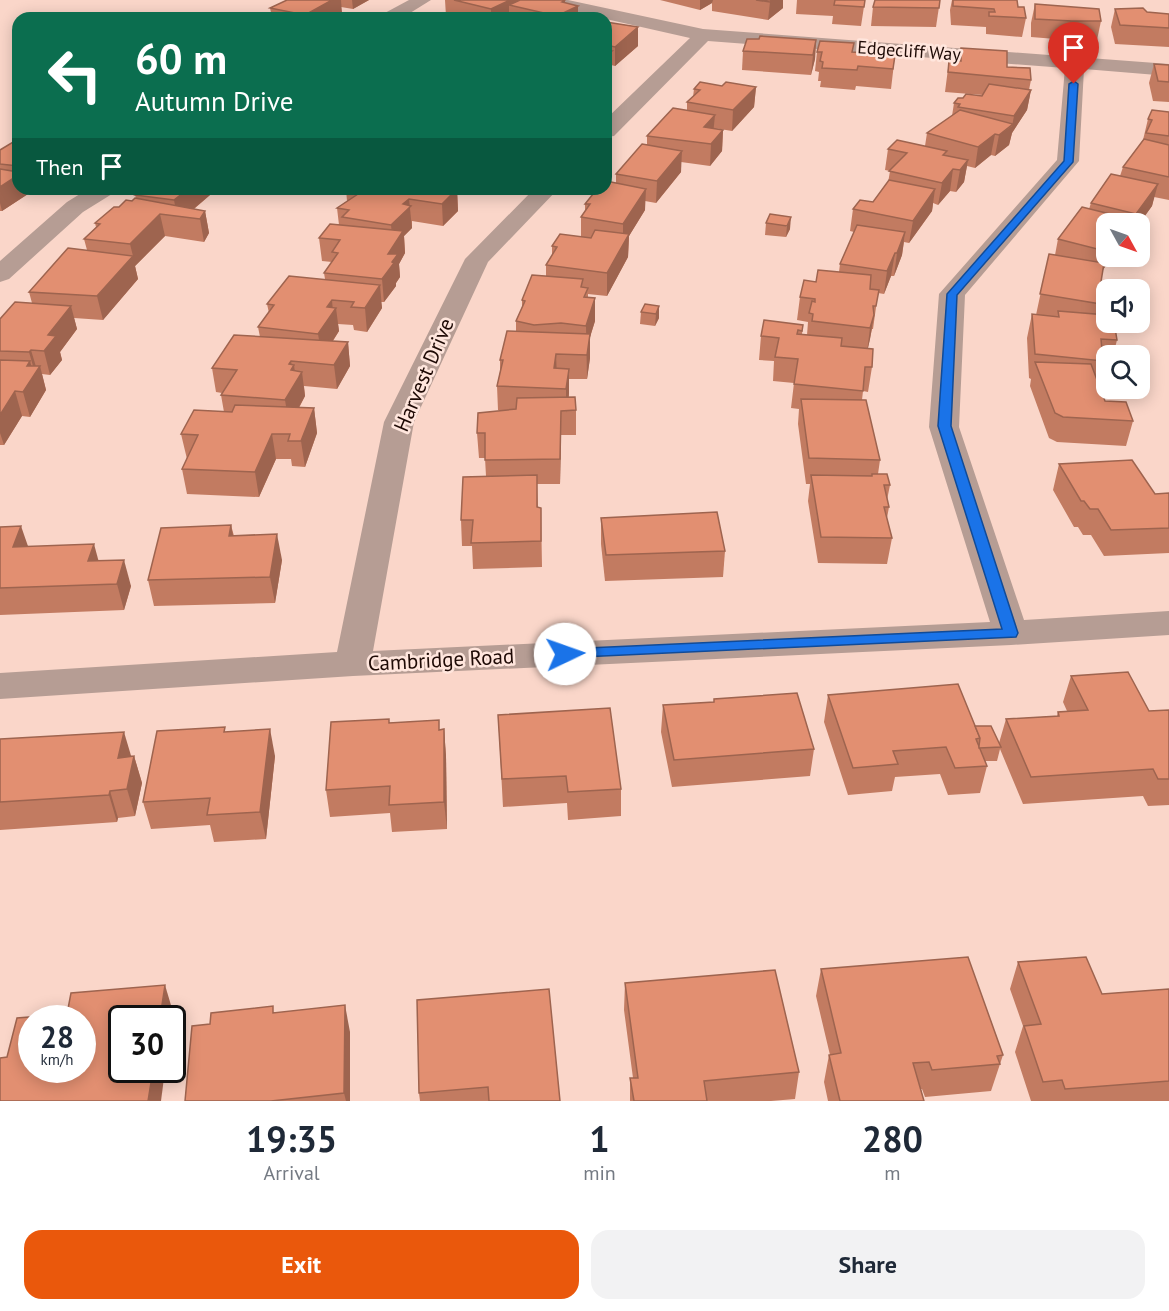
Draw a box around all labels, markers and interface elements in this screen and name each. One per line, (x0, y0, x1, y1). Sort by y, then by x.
pin (1048, 22, 1099, 84)
text: 60 m (135, 31, 227, 86)
icon: arrive (1057, 31, 1090, 64)
street label: Edgecliff Way (857, 35, 962, 66)
icon: left (36, 36, 114, 114)
text: Autumn Drive (135, 84, 293, 118)
icon: arrive (95, 150, 128, 183)
text: Then (36, 153, 83, 181)
north arrow (1096, 213, 1150, 267)
map controls (1096, 213, 1150, 399)
button: sound (1096, 279, 1150, 333)
street label: Harvest Drive (388, 314, 460, 436)
button: search (1096, 345, 1150, 399)
position arrow (533, 622, 597, 686)
street label: Cambridge Road (367, 642, 515, 677)
speed limit sign: 30 (108, 1005, 186, 1083)
text: 28 (40, 1017, 74, 1056)
text: km/h (41, 1050, 73, 1069)
text: 19:35 (246, 1115, 337, 1162)
text: 1 (589, 1115, 610, 1162)
text: 280 (862, 1115, 923, 1162)
text: Arrival (264, 1160, 320, 1186)
text: min (583, 1160, 616, 1186)
text: m (884, 1160, 901, 1186)
button: Exit (24, 1230, 579, 1299)
button: Share (591, 1230, 1145, 1299)

